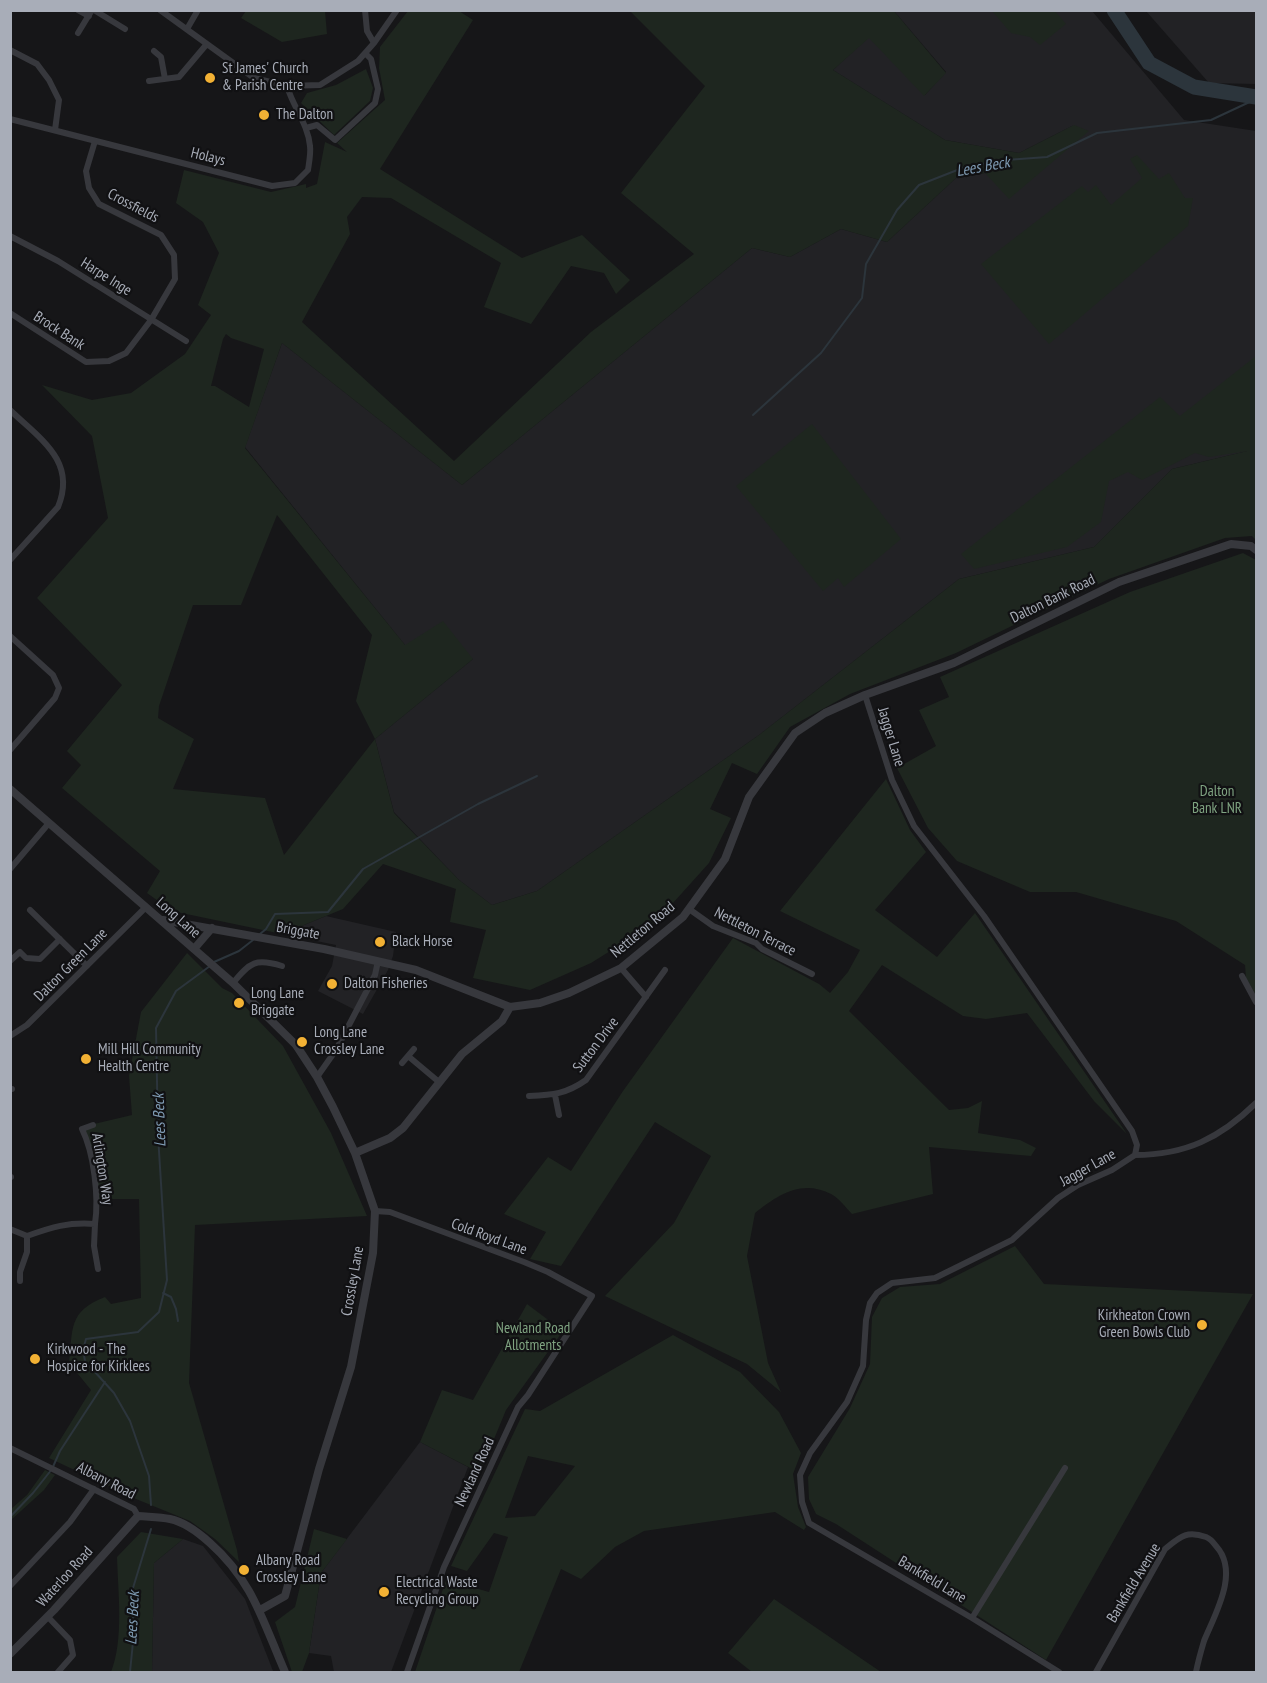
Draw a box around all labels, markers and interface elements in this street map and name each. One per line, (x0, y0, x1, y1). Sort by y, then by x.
place label: St James' Church & Parish Centre (222, 60, 308, 95)
marker: St James' Church & Parish Centre (203, 71, 217, 85)
place label: The Dalton (276, 106, 333, 124)
marker: The Dalton (257, 108, 271, 122)
street label: Holays (189, 144, 227, 170)
water label: Lees Beck (955, 153, 1011, 181)
street label: Crossfields (104, 185, 162, 227)
street label: Harpe Inge (77, 254, 135, 300)
street label: Brock Bank (30, 308, 88, 354)
street label: Dalton Bank Road (1008, 571, 1098, 627)
street label: Jagger Lane (873, 705, 909, 769)
park label: Dalton Bank LNR (1192, 783, 1242, 818)
street label: Long Lane (152, 894, 204, 942)
street label: Nettleton Road (607, 898, 679, 962)
street label: Nettleton Terrace (711, 904, 799, 960)
street label: Briggate (275, 918, 321, 944)
street label: Dalton Green Lane (31, 925, 111, 1005)
place label: Black Horse (392, 933, 453, 951)
marker: Black Horse (373, 935, 387, 949)
place label: Dalton Fisheries (344, 975, 428, 993)
marker: Dalton Fisheries (325, 977, 339, 991)
place label: Long Lane Briggate (251, 985, 304, 1020)
marker: Long Lane Briggate (232, 996, 246, 1010)
street label: Sutton Drive (569, 1014, 623, 1076)
place label: Long Lane Crossley Lane (314, 1024, 384, 1059)
marker: Long Lane Crossley Lane (295, 1035, 309, 1049)
place label: Mill Hill Community Health Centre (98, 1041, 201, 1076)
marker: Mill Hill Community Health Centre (79, 1052, 93, 1066)
water label: Lees Beck (149, 1093, 171, 1147)
street label: Arlington Way (87, 1132, 117, 1206)
street label: Jagger Lane (1057, 1145, 1119, 1191)
street label: Cold Royd Lane (449, 1215, 529, 1259)
street label: Crossley Lane (338, 1245, 368, 1317)
place label: Kirkheaton Crown Green Bowls Club (1098, 1307, 1190, 1342)
marker: Kirkheaton Crown Green Bowls Club (1195, 1318, 1209, 1332)
park label: Newland Road Allotments (496, 1320, 570, 1355)
place label: Kirkwood - The Hospice for Kirklees (47, 1341, 150, 1376)
marker: Kirkwood - The Hospice for Kirklees (28, 1352, 42, 1366)
street label: Newland Road (451, 1435, 499, 1509)
street label: Albany Road (73, 1458, 139, 1504)
street label: Bankfield Avenue (1103, 1540, 1165, 1626)
street label: Waterloo Road (33, 1543, 97, 1611)
place label: Albany Road Crossley Lane (256, 1552, 326, 1587)
street label: Bankfield Lane (895, 1553, 969, 1607)
marker: Albany Road Crossley Lane (237, 1563, 251, 1577)
place label: Electrical Waste Recycling Group (396, 1574, 479, 1609)
marker: Electrical Waste Recycling Group (377, 1585, 391, 1599)
water label: Lees Beck (122, 1591, 144, 1645)

